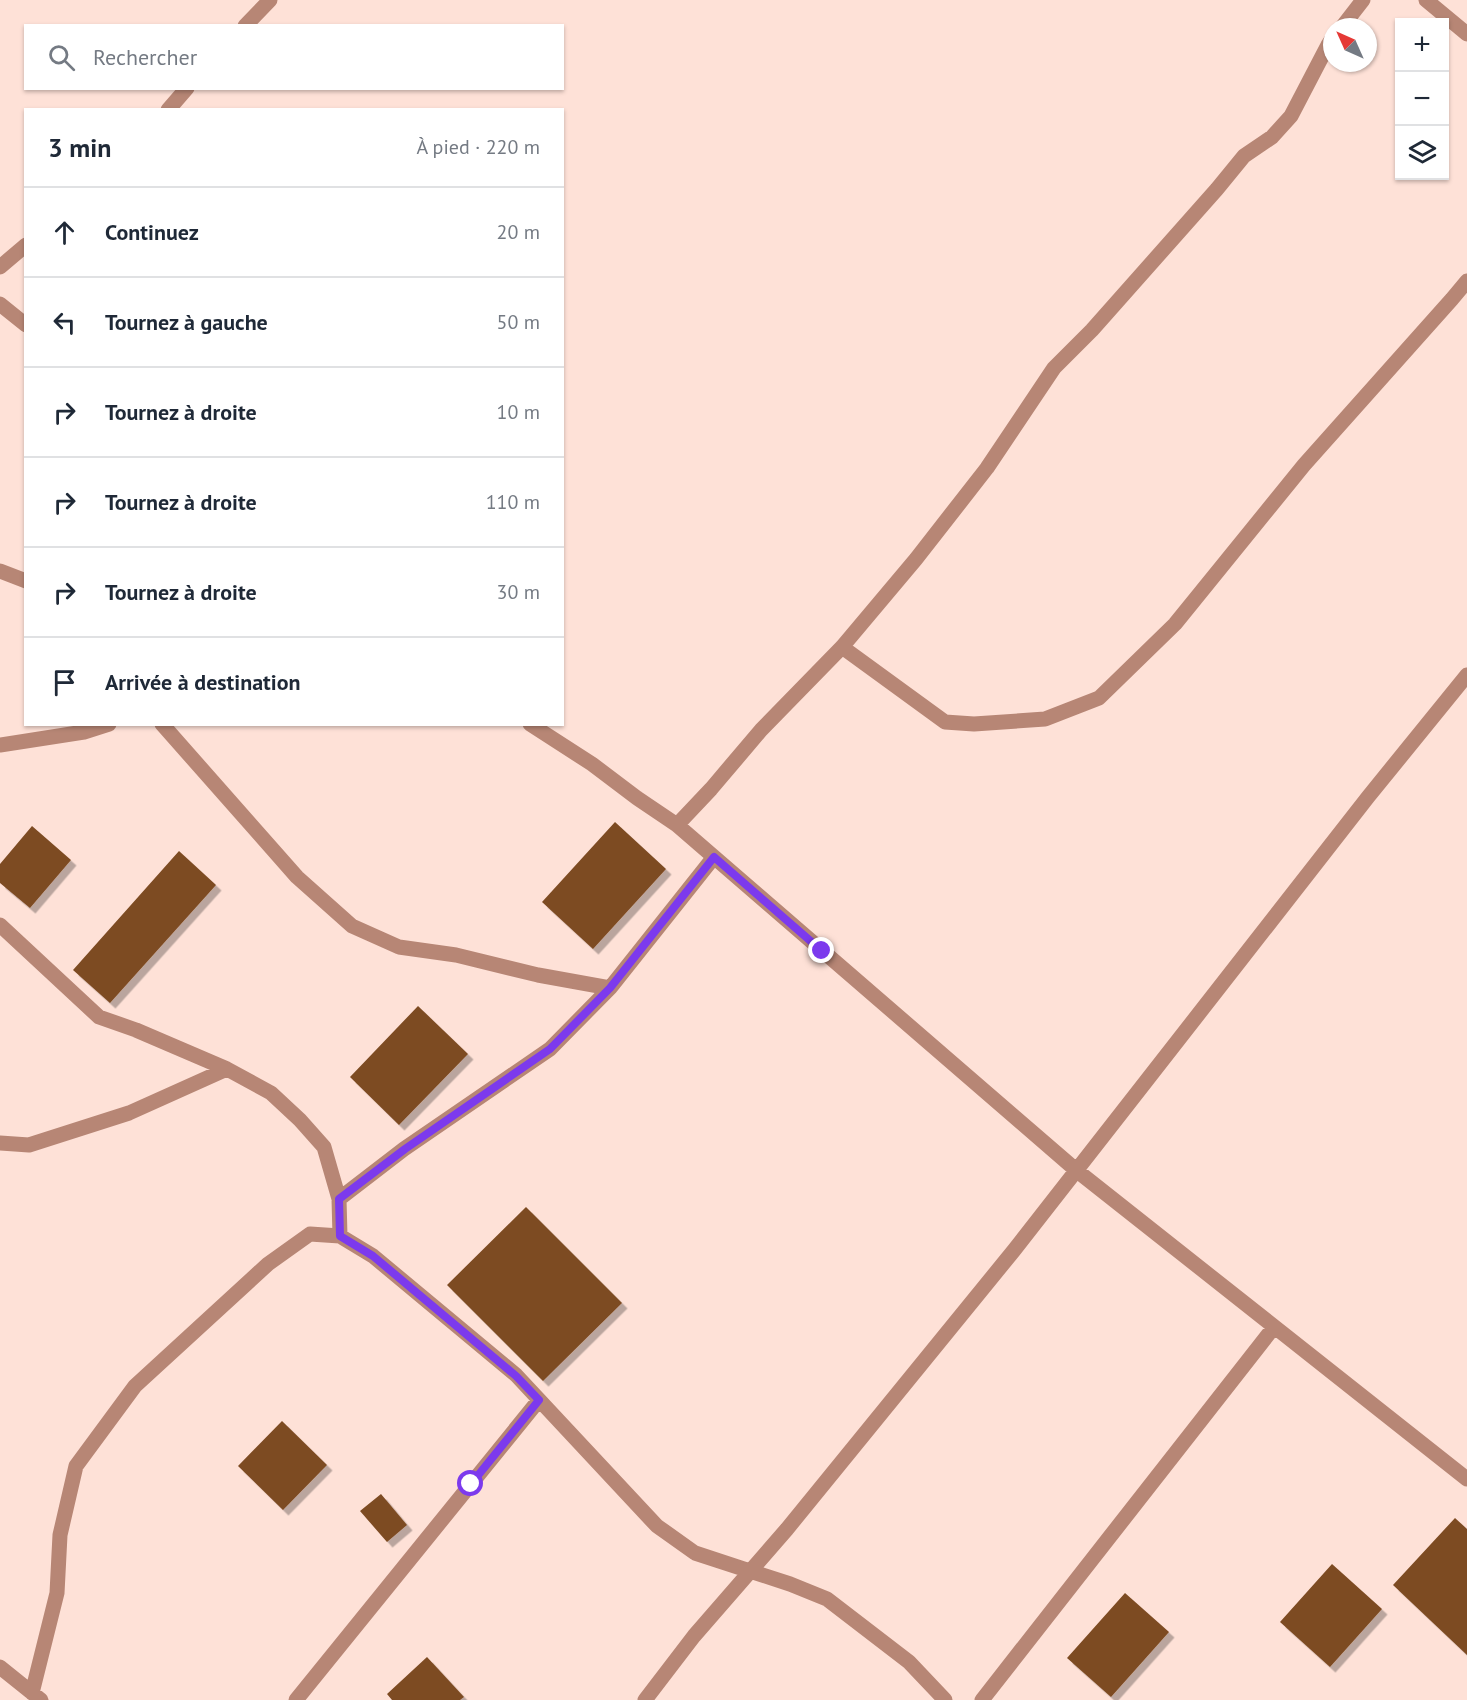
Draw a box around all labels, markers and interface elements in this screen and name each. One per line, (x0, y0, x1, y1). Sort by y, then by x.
north arrow (1323, 18, 1377, 72)
map controls (1395, 18, 1449, 180)
button: + (1395, 18, 1449, 72)
search box (24, 24, 564, 90)
icon: search (45, 41, 78, 74)
text: Rechercher (93, 43, 197, 71)
button: − (1395, 72, 1449, 126)
button: layers (1395, 126, 1449, 180)
text: 3 min (48, 131, 111, 164)
text: À pied · 220 m (416, 134, 540, 160)
icon: ahead (48, 216, 81, 249)
text: Continuez (105, 218, 199, 246)
text: 20 m (497, 219, 540, 245)
icon: left (48, 306, 81, 339)
text: Tournez à gauche (105, 308, 268, 336)
text: 50 m (497, 309, 540, 335)
icon: right (48, 396, 81, 429)
text: Tournez à droite (105, 398, 257, 426)
text: 10 m (497, 399, 540, 425)
icon: right (48, 486, 81, 519)
text: Tournez à droite (105, 488, 257, 516)
text: 110 m (486, 489, 540, 515)
icon: right (48, 576, 81, 609)
text: Tournez à droite (105, 578, 257, 606)
text: 30 m (497, 579, 540, 605)
icon: arrive (48, 666, 81, 699)
text: Arrivée à destination (105, 668, 301, 696)
route end (808, 937, 834, 963)
route start (457, 1470, 483, 1496)

